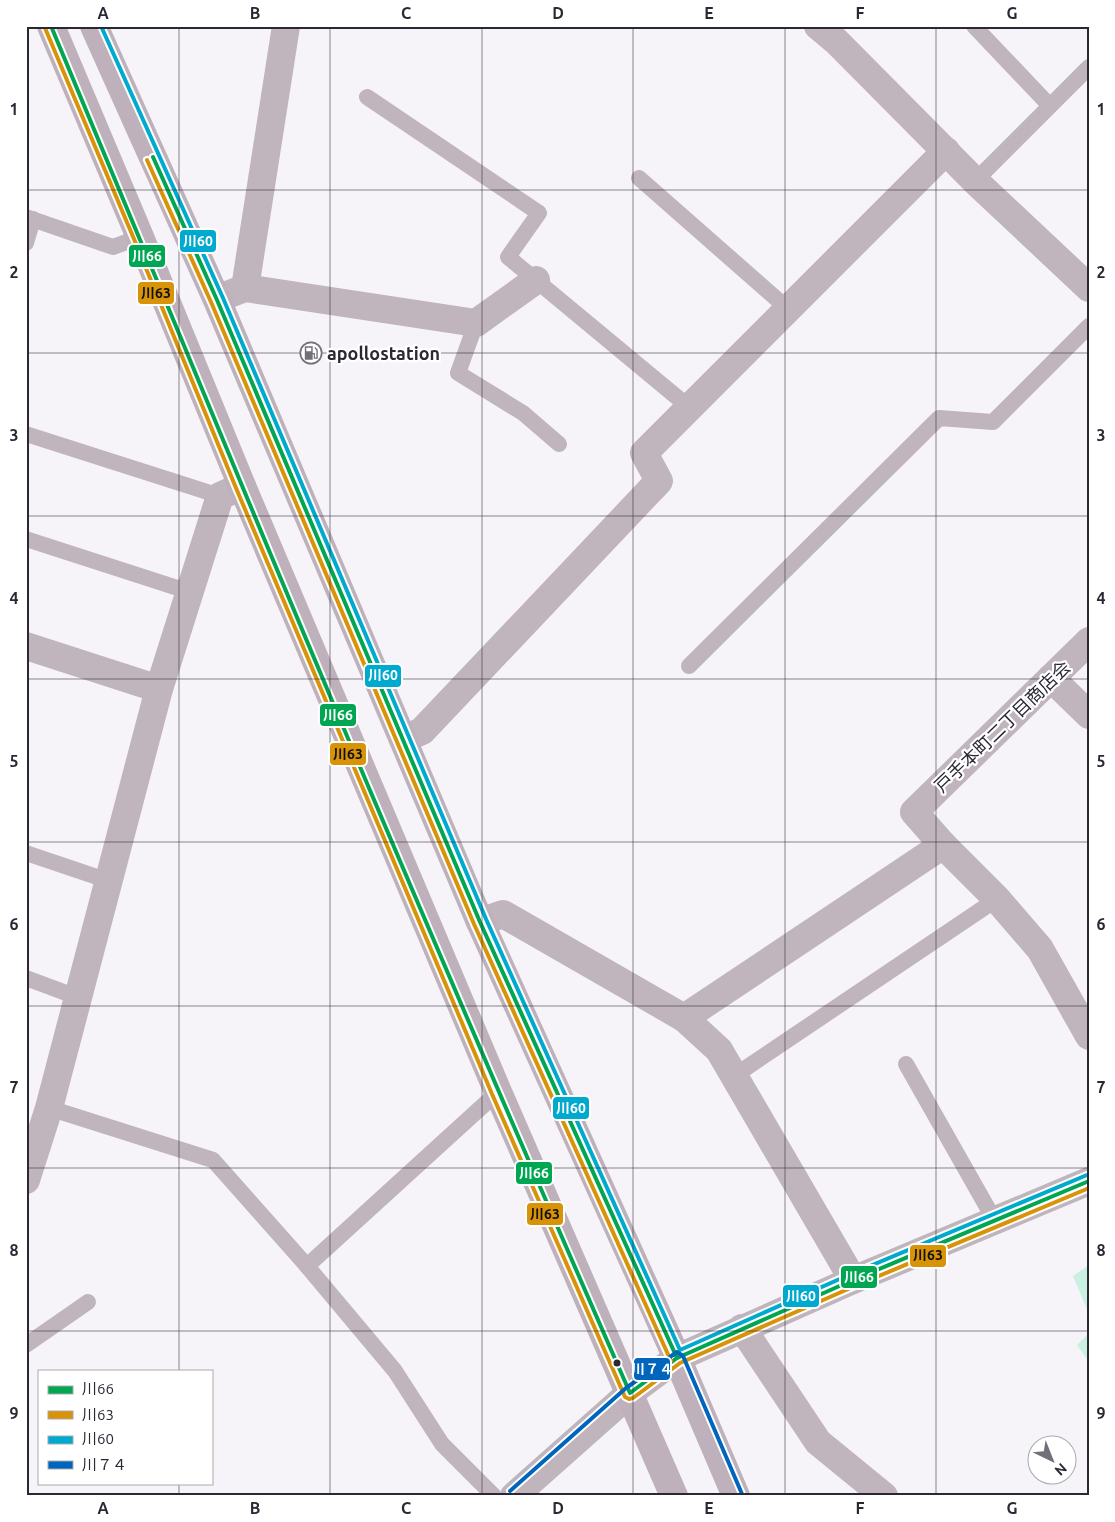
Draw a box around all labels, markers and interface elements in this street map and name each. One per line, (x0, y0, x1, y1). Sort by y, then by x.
text: A (97, 4, 109, 22)
text: B (250, 4, 260, 22)
text: C (401, 4, 411, 22)
text: D (552, 4, 564, 22)
text: E (704, 4, 714, 22)
text: F (856, 4, 865, 22)
text: G (1006, 4, 1018, 22)
text: 1 (9, 100, 19, 118)
text: 1 (1096, 100, 1106, 118)
line badge: 川60 (179, 229, 217, 253)
text: 川60 (183, 233, 213, 249)
line badge: 川66 (128, 244, 166, 268)
text: 川66 (132, 248, 162, 264)
text: 2 (9, 263, 19, 281)
text: 2 (1096, 263, 1106, 281)
line badge: 川63 (137, 281, 175, 305)
text: 川63 (141, 285, 171, 301)
fuel station icon: apollostation (299, 341, 323, 365)
place label: apollostation (327, 343, 440, 363)
text: 3 (9, 426, 19, 444)
text: 3 (1096, 426, 1106, 444)
text: 4 (9, 589, 19, 607)
text: 4 (1096, 589, 1106, 607)
street label: 戸手本町二丁目商店会 (930, 656, 1074, 796)
line badge: 川60 (364, 664, 402, 688)
text: 川60 (368, 667, 398, 683)
line badge: 川66 (319, 703, 357, 727)
text: 川66 (323, 707, 353, 723)
line badge: 川63 (329, 742, 367, 766)
text: 川63 (333, 746, 363, 762)
text: 5 (9, 752, 19, 770)
text: 5 (1096, 752, 1106, 770)
text: 6 (9, 915, 19, 933)
text: 6 (1096, 915, 1106, 933)
text: 7 (9, 1078, 19, 1096)
text: 7 (1096, 1078, 1106, 1096)
line badge: 川60 (552, 1096, 590, 1120)
text: 川60 (556, 1100, 586, 1116)
line badge: 川66 (515, 1161, 553, 1185)
text: 川66 (519, 1165, 549, 1181)
line badge: 川63 (526, 1202, 564, 1226)
text: 川63 (530, 1206, 560, 1222)
text: 8 (9, 1241, 19, 1259)
text: 8 (1096, 1241, 1106, 1259)
line badge: 川63 (909, 1244, 947, 1268)
text: 川63 (913, 1247, 943, 1263)
line badge: 川66 (840, 1265, 878, 1289)
text: 川66 (844, 1269, 874, 1285)
line badge: 川60 (782, 1284, 820, 1308)
text: 川60 (786, 1288, 816, 1304)
line badge: 川７４ (633, 1357, 671, 1381)
unlabelled marker (612, 1358, 622, 1368)
text: 川７４ (631, 1361, 673, 1377)
legend (38, 1370, 212, 1484)
text: 川66 (82, 1380, 114, 1397)
text: 9 (9, 1404, 19, 1422)
text: 9 (1096, 1404, 1106, 1422)
text: 川63 (82, 1406, 114, 1423)
text: 川60 (82, 1430, 114, 1447)
north arrow (1028, 1434, 1078, 1484)
text: 川７４ (82, 1456, 127, 1473)
text: N (1052, 1460, 1070, 1479)
text: A (97, 1499, 109, 1517)
text: B (250, 1499, 260, 1517)
text: C (401, 1499, 411, 1517)
text: D (552, 1499, 564, 1517)
text: E (704, 1499, 714, 1517)
text: F (856, 1499, 865, 1517)
text: G (1006, 1499, 1018, 1517)

